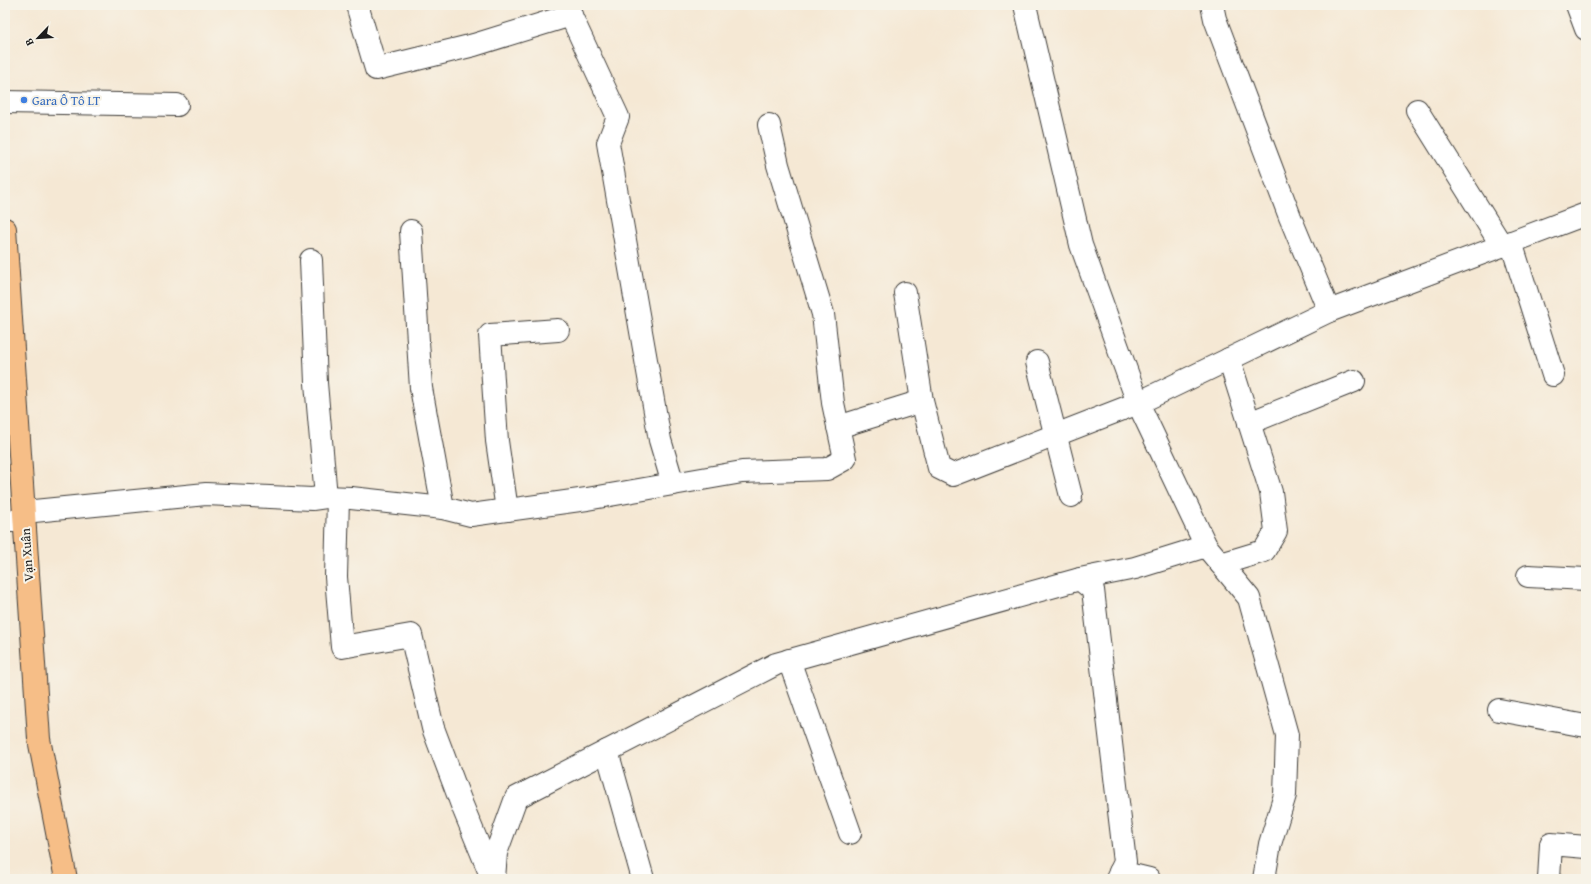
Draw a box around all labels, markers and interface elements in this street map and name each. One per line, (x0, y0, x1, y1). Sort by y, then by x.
north arrow (18, 18, 58, 58)
text: B (20, 36, 38, 49)
place label: Gara Ô Tô LT (32, 91, 101, 110)
marker: Gara Ô Tô LT (19, 95, 29, 105)
street label: Vạn Xuân (16, 527, 38, 582)

